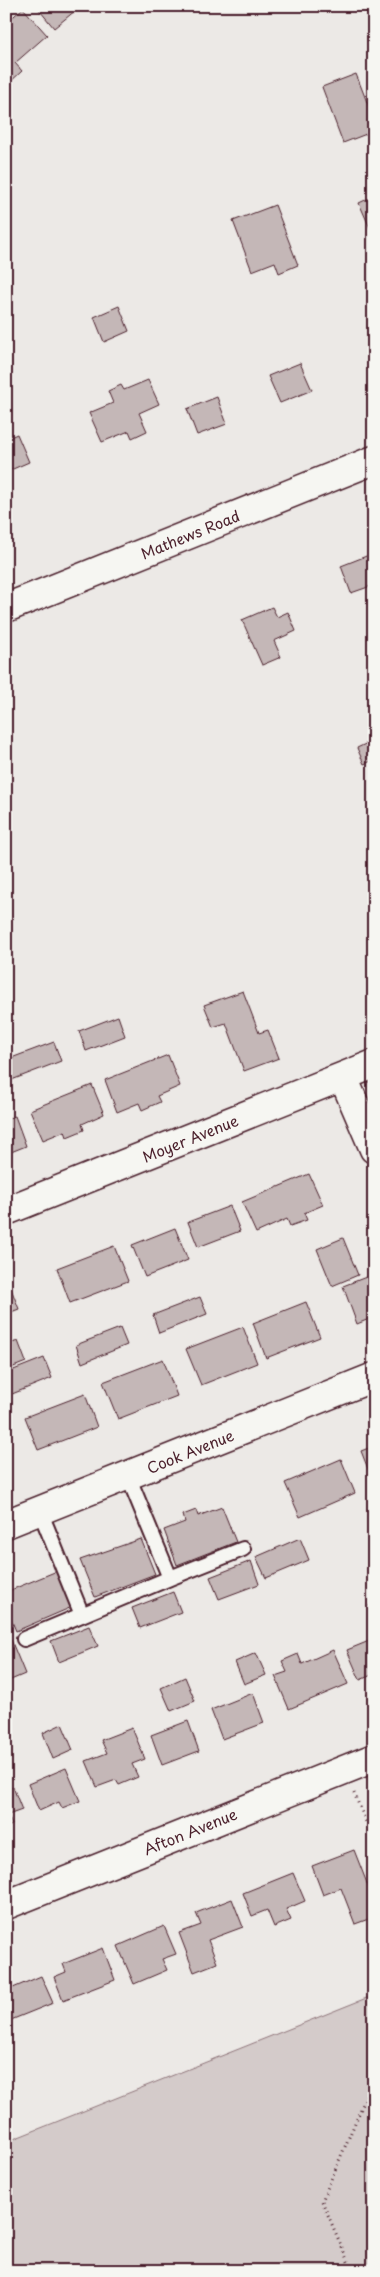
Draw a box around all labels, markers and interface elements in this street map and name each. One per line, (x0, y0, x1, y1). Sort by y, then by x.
street label: Mathews Road (137, 504, 243, 564)
street label: Moyer Avenue (139, 1108, 241, 1168)
street label: Cook Avenue (143, 1423, 237, 1479)
street label: Afton Avenue (140, 1802, 240, 1860)

